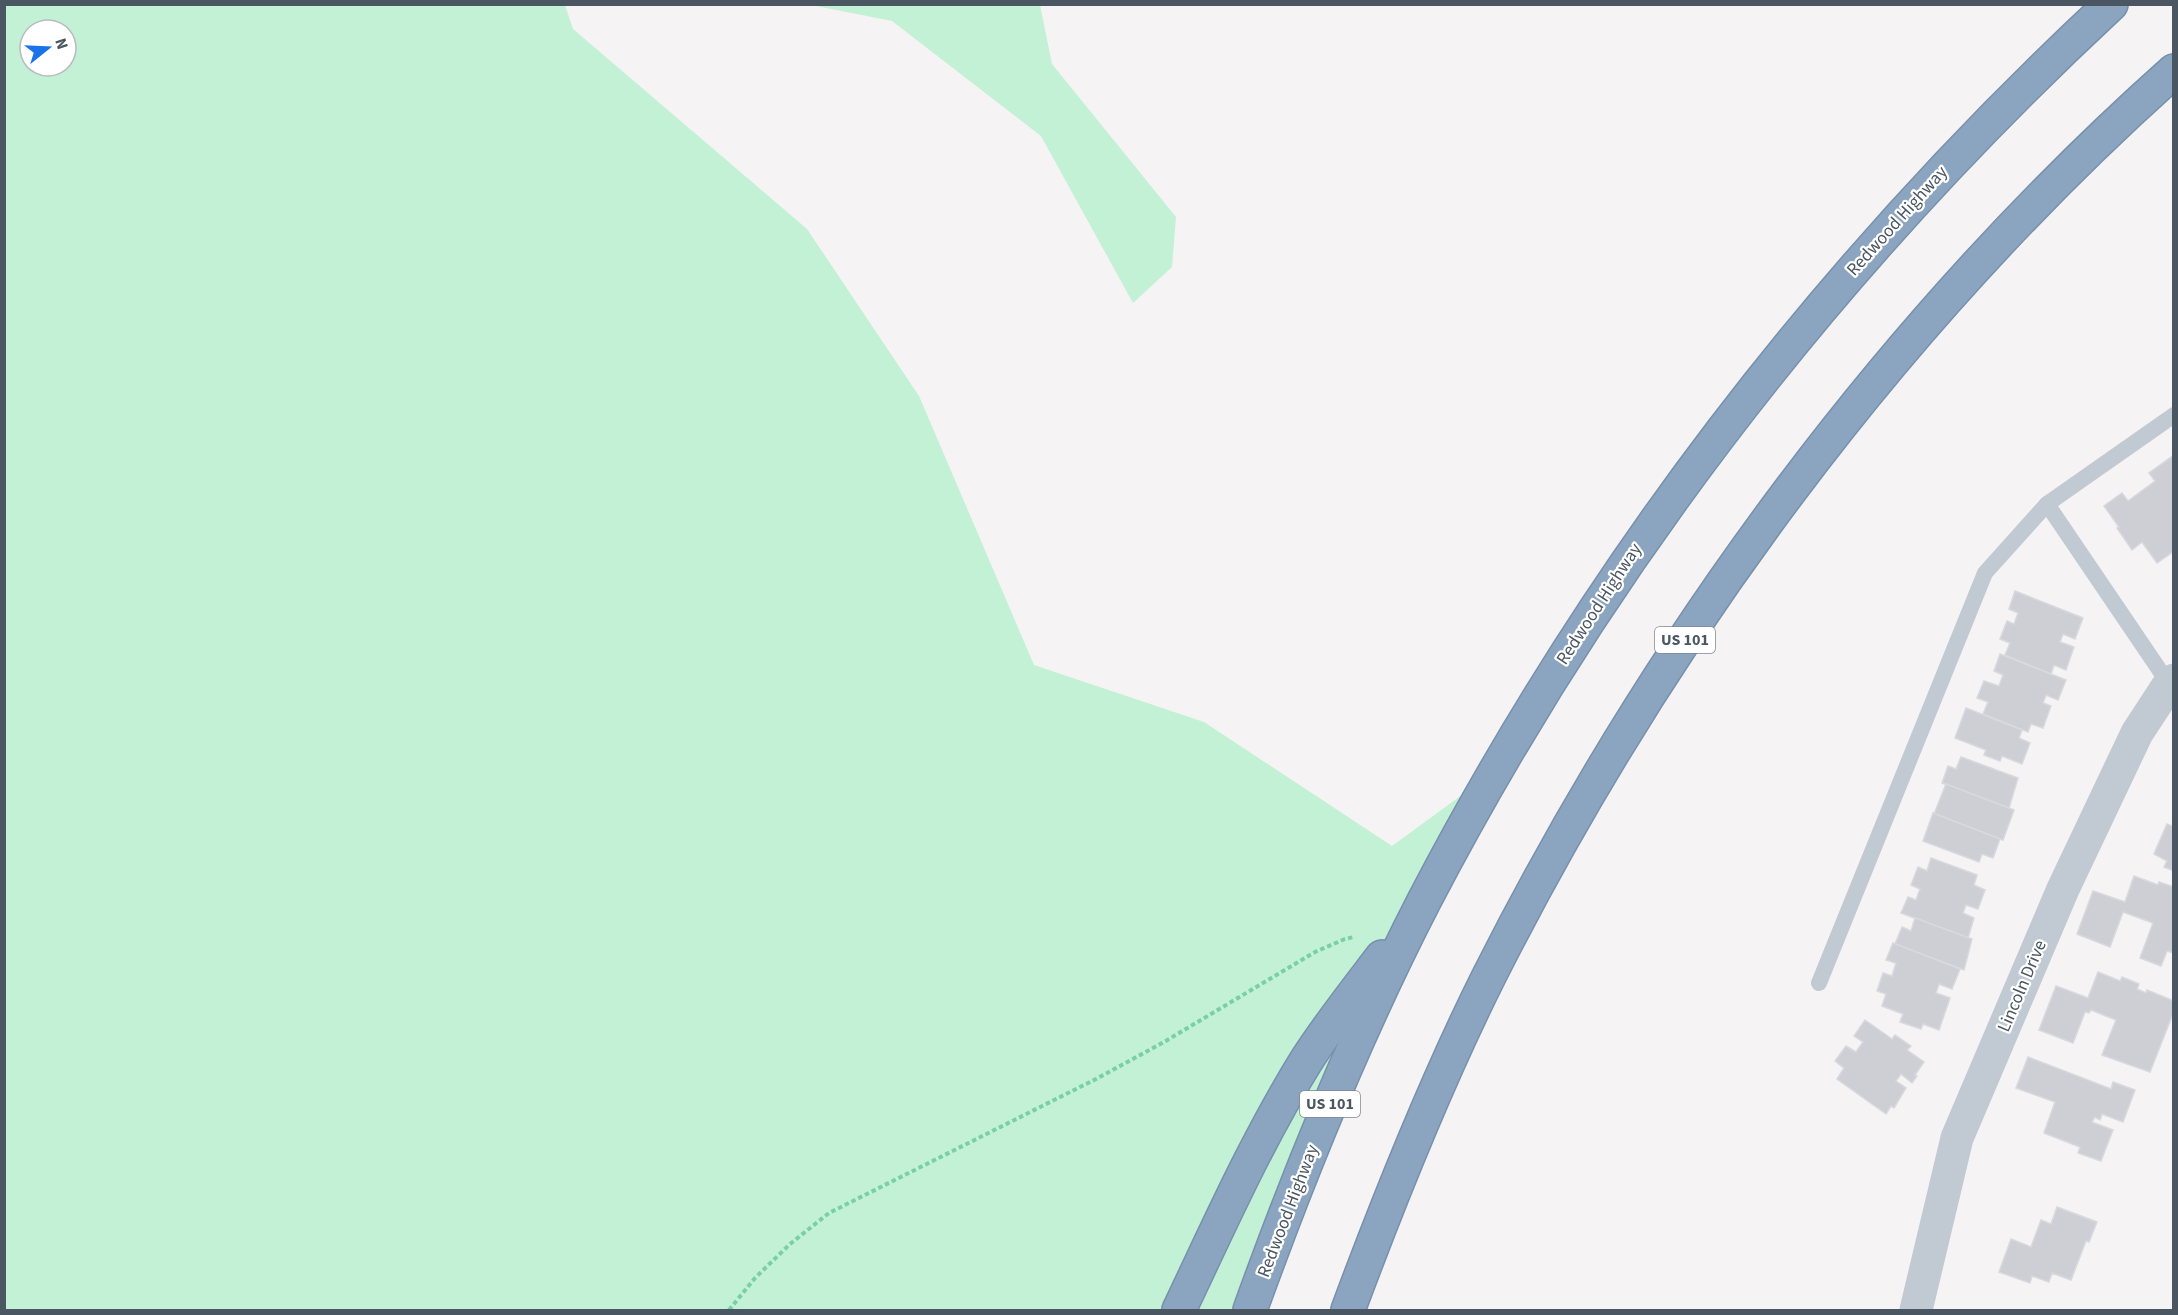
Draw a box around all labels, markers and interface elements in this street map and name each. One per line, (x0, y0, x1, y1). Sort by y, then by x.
north arrow (18, 18, 78, 78)
text: N (49, 35, 73, 52)
street label: Redwood Highway (1841, 160, 1954, 281)
street label: Redwood Highway (1550, 538, 1648, 670)
road number: US 101 (1655, 627, 1715, 653)
street label: Lincoln Drive (1991, 936, 2053, 1036)
road number: US 101 (1300, 1091, 1360, 1117)
street label: Redwood Highway (1251, 1141, 1325, 1281)

